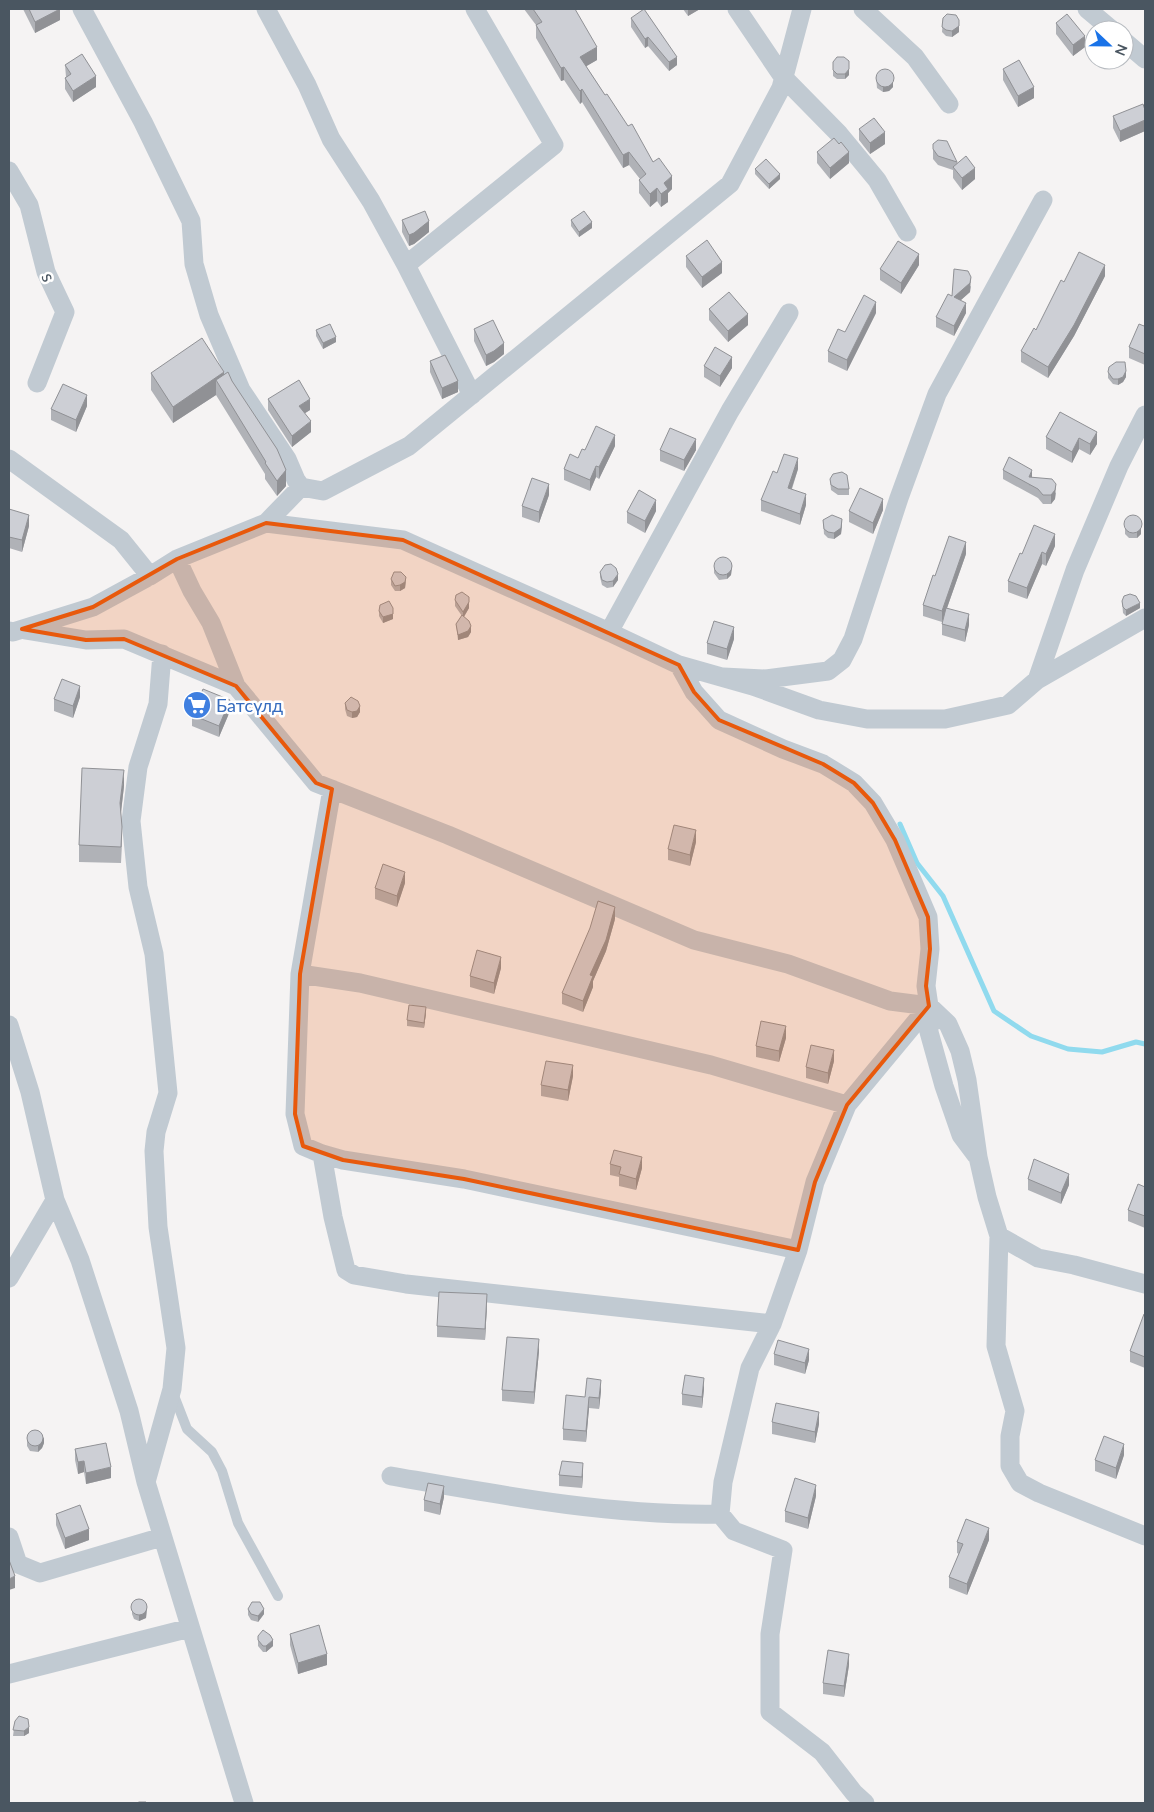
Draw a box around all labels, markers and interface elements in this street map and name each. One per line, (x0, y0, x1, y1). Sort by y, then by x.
north arrow (1084, 20, 1134, 70)
text: N (1112, 42, 1131, 58)
street label: s (37, 269, 61, 285)
supermarket icon: Батсүлд (182, 690, 212, 720)
place label: Батсүлд (216, 694, 283, 716)

